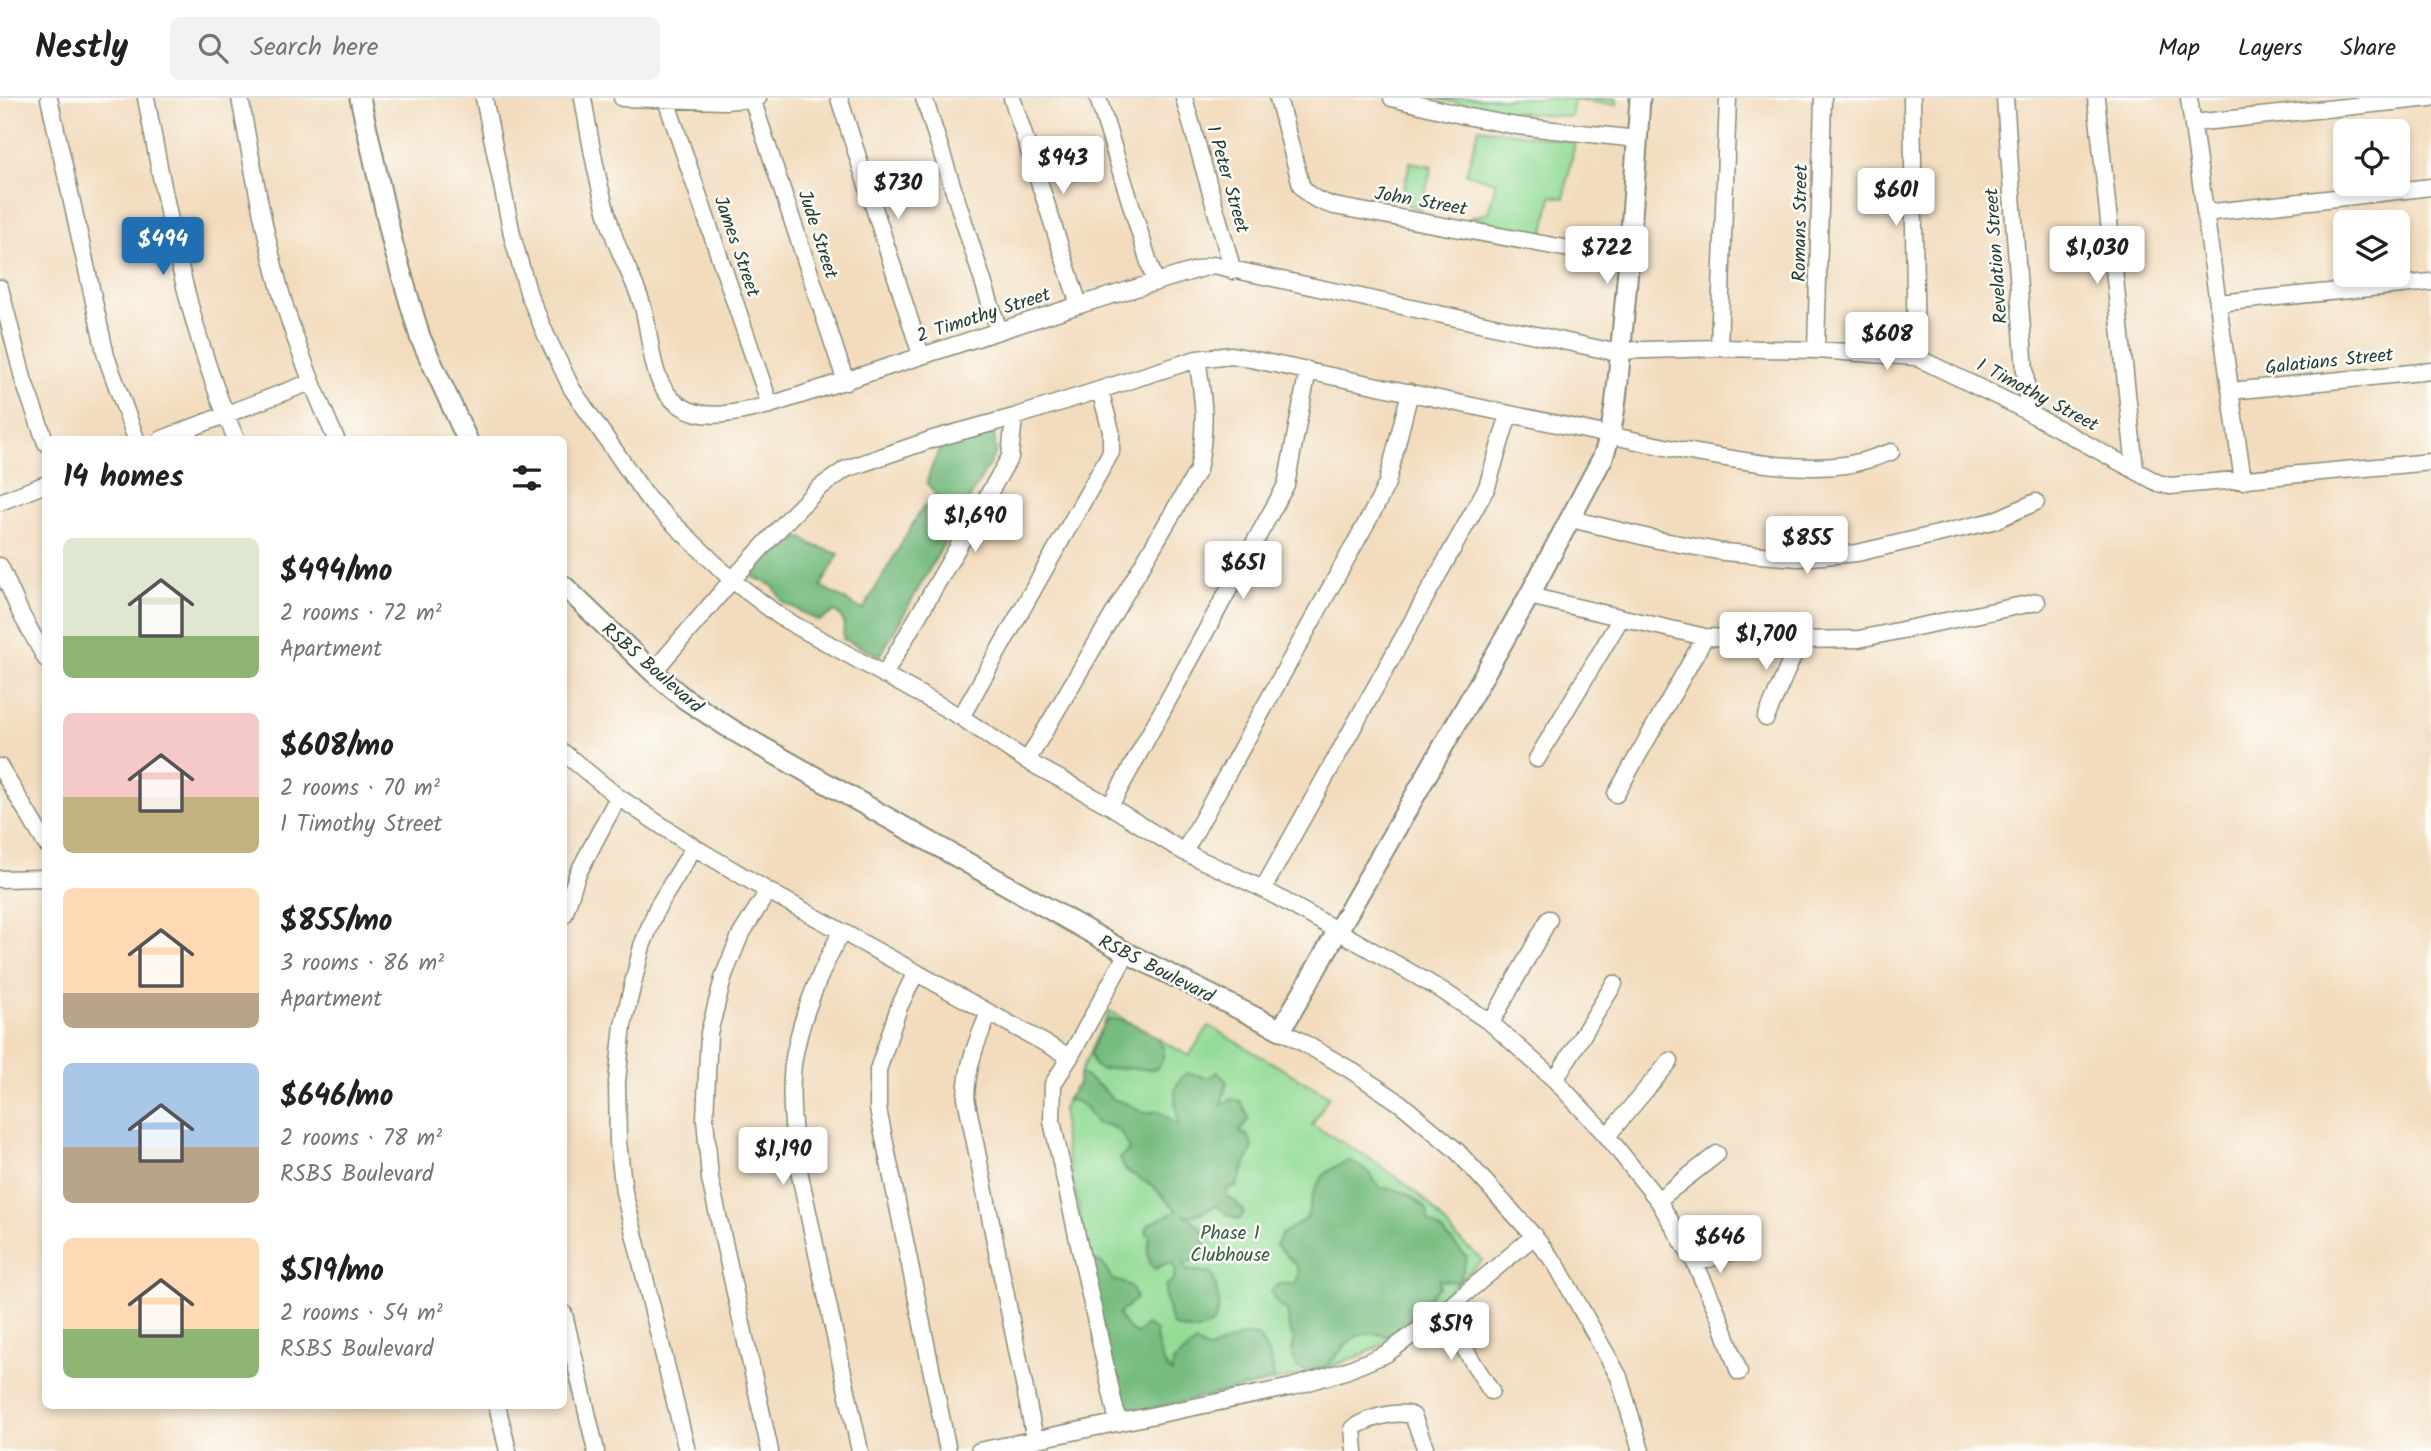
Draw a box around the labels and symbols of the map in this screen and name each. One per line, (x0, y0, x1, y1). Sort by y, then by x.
street label: 1 Peter Street (1197, 122, 1257, 237)
pin: $943 (1022, 136, 1104, 196)
pin: $730 (857, 162, 939, 221)
street label: Romans Street (1785, 163, 1817, 282)
pin: $601 (1855, 169, 1937, 228)
street label: John Street (1372, 179, 1470, 225)
street label: Jude Street (789, 186, 846, 284)
street label: Revelation Street (1977, 186, 2017, 325)
street label: James Street (705, 192, 768, 302)
pin: $494 (122, 218, 204, 277)
pin: $722 (1566, 226, 1648, 286)
pin: $1,030 (2040, 226, 2154, 286)
street label: 2 Timothy Street (913, 280, 1055, 352)
pin: $608 (1846, 313, 1928, 372)
street label: Galatians Street (2264, 340, 2396, 384)
street label: 1 Timothy Street (1971, 351, 2104, 441)
pin: $1,690 (918, 494, 1032, 554)
pin: $855 (1766, 517, 1848, 576)
pin: $651 (1202, 542, 1284, 601)
pin: $1,700 (1709, 612, 1823, 672)
street label: RSBS Boulevard (594, 616, 710, 722)
street label: RSBS Boulevard (1093, 928, 1220, 1012)
pin: $1,190 (726, 1128, 840, 1187)
pin: $646 (1679, 1216, 1761, 1275)
park label: Phase 1 Clubhouse (1190, 1219, 1270, 1271)
pin: $519 (1410, 1302, 1492, 1362)

